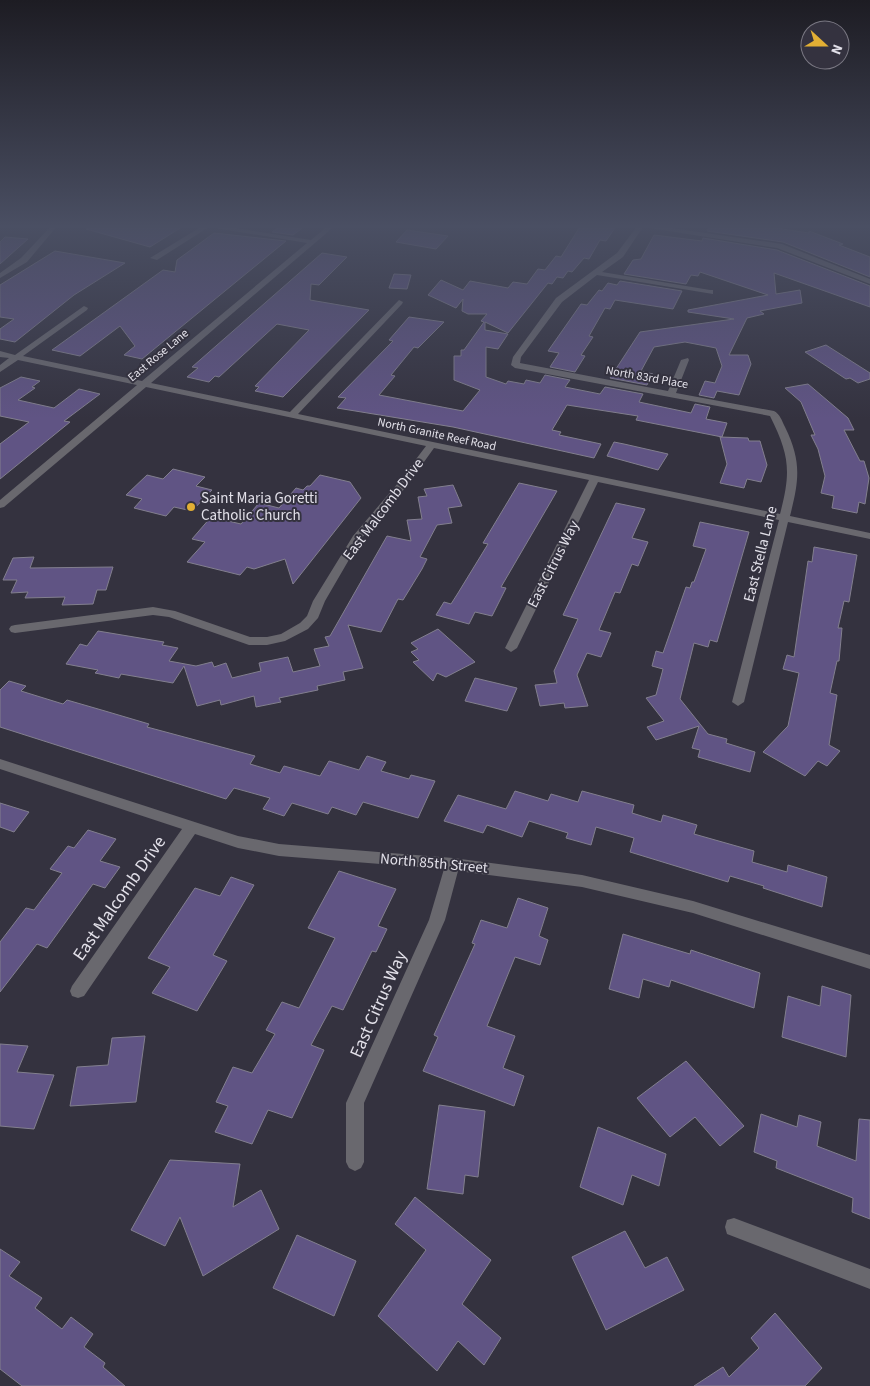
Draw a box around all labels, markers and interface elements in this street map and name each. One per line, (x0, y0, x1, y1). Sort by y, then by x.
north arrow (800, 20, 850, 70)
text: N (825, 41, 847, 57)
street label: East Rose Lane (124, 325, 192, 386)
street label: North 83rd Place (604, 362, 690, 393)
street label: North Granite Reef Road (376, 414, 498, 455)
street label: East Malcomb Drive (338, 454, 429, 565)
place label: Saint Maria Goretti Catholic Church (201, 488, 318, 526)
marker: Saint Maria Goretti Catholic Church (185, 501, 197, 513)
street label: East Stella Lane (738, 504, 783, 604)
street label: East Citrus Way (522, 517, 585, 612)
street label: East Malcomb Drive (67, 831, 172, 966)
street label: North 85th Street (379, 848, 489, 879)
street label: East Citrus Way (344, 946, 413, 1062)

